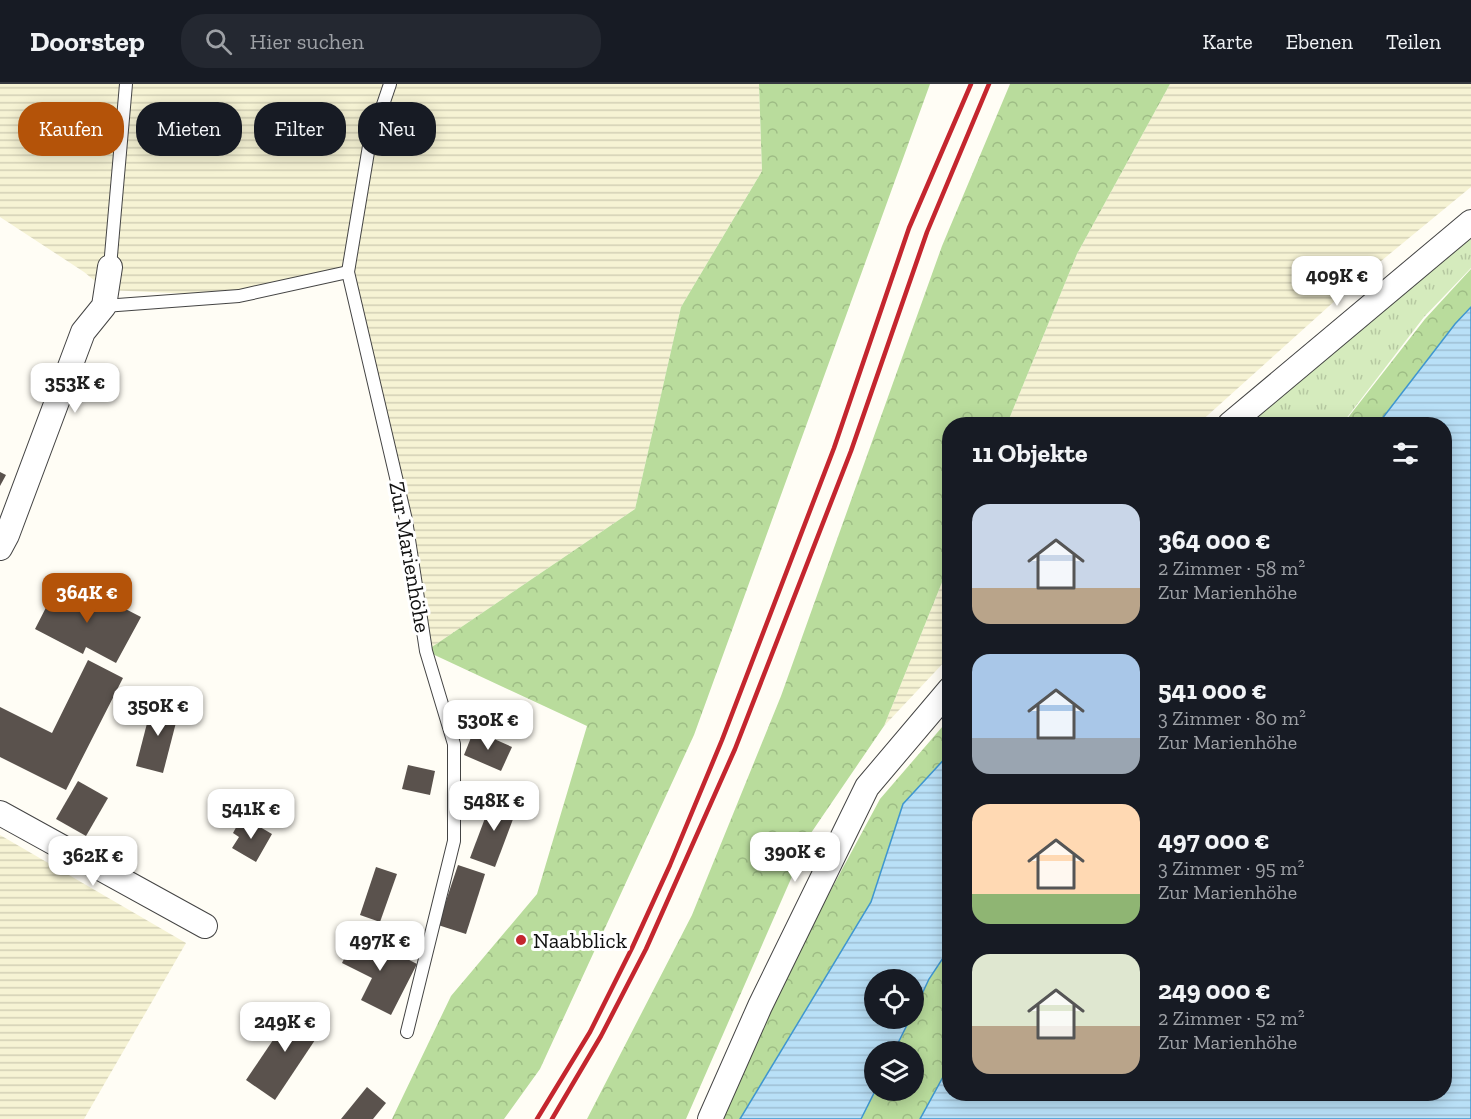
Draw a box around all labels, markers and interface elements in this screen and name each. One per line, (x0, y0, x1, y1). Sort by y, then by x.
search box (181, 14, 601, 68)
text: Doorstep (30, 25, 145, 58)
icon: search (202, 25, 235, 58)
text: Hier suchen (250, 28, 364, 55)
text: Karte (1203, 29, 1253, 54)
text: Ebenen (1286, 29, 1353, 54)
text: Teilen (1386, 29, 1441, 54)
chip: Kaufen (18, 102, 124, 156)
chip: Mieten (136, 102, 242, 156)
chip: Filter (254, 102, 346, 156)
chip: Neu (358, 102, 436, 156)
pin: 409K € (1288, 256, 1386, 307)
text: 409K € (1306, 263, 1368, 287)
pin: 353K € (26, 363, 124, 414)
text: 353K € (45, 370, 105, 394)
text: 11 Objekte (972, 437, 1087, 469)
icon: filters (1389, 437, 1422, 470)
street label: Zur Marienhöhe (383, 479, 437, 635)
text: 364 000 € (1158, 524, 1271, 556)
icon: home (1020, 528, 1092, 600)
text: 2 Zimmer · 58 m² (1158, 556, 1305, 580)
pin: 364K € (38, 573, 136, 624)
text: 364K € (56, 580, 118, 604)
text: Zur Marienhöhe (1158, 580, 1297, 604)
text: 541 000 € (1158, 674, 1267, 706)
icon: home (1020, 678, 1092, 750)
pin: 350K € (109, 686, 207, 737)
text: 350K € (127, 693, 189, 717)
pin: 530K € (439, 700, 537, 751)
text: 3 Zimmer · 80 m² (1158, 706, 1306, 730)
text: 530K € (457, 707, 519, 731)
text: Zur Marienhöhe (1158, 730, 1297, 754)
pin: 548K € (445, 781, 543, 832)
text: 548K € (463, 788, 525, 812)
pin: 541K € (202, 789, 300, 840)
text: 541K € (222, 796, 280, 820)
text: 497 000 € (1158, 824, 1270, 856)
icon: home (1020, 828, 1092, 900)
pin: 390K € (746, 832, 844, 883)
pin: 362K € (44, 836, 142, 887)
text: 390K € (764, 839, 826, 863)
text: 362K € (62, 843, 124, 867)
text: 3 Zimmer · 95 m² (1158, 856, 1305, 880)
text: Zur Marienhöhe (1158, 880, 1297, 904)
pin: 497K € (331, 921, 429, 972)
place label: Naabblick (533, 927, 628, 954)
text: 497K € (349, 928, 411, 952)
marker: Naabblick (514, 933, 528, 947)
map controls (864, 969, 924, 1101)
button: locate (864, 969, 924, 1029)
text: 249 000 € (1158, 974, 1271, 1006)
icon: home (1020, 978, 1092, 1050)
pin: 249K € (236, 1002, 334, 1053)
text: 2 Zimmer · 52 m² (1158, 1006, 1305, 1030)
text: 249K € (254, 1009, 316, 1033)
text: Zur Marienhöhe (1158, 1030, 1297, 1054)
button: layers (864, 1041, 924, 1101)

